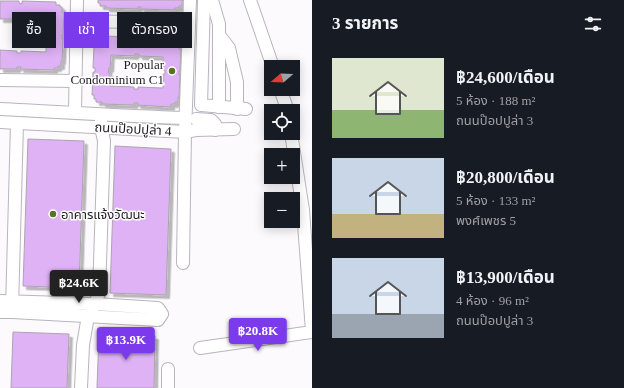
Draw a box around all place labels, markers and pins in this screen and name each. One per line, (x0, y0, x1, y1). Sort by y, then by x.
place label: Popular Condominium C1 (70, 57, 165, 87)
marker: Popular Condominium C1 (167, 66, 177, 76)
place label: อาคารแจ้งวัฒนะ (61, 207, 145, 222)
marker: อาคารแจ้งวัฒนะ (48, 209, 58, 219)
pin: ฿24.6K (46, 270, 112, 304)
pin: ฿20.8K (225, 318, 291, 352)
pin: ฿13.9K (93, 327, 159, 361)

